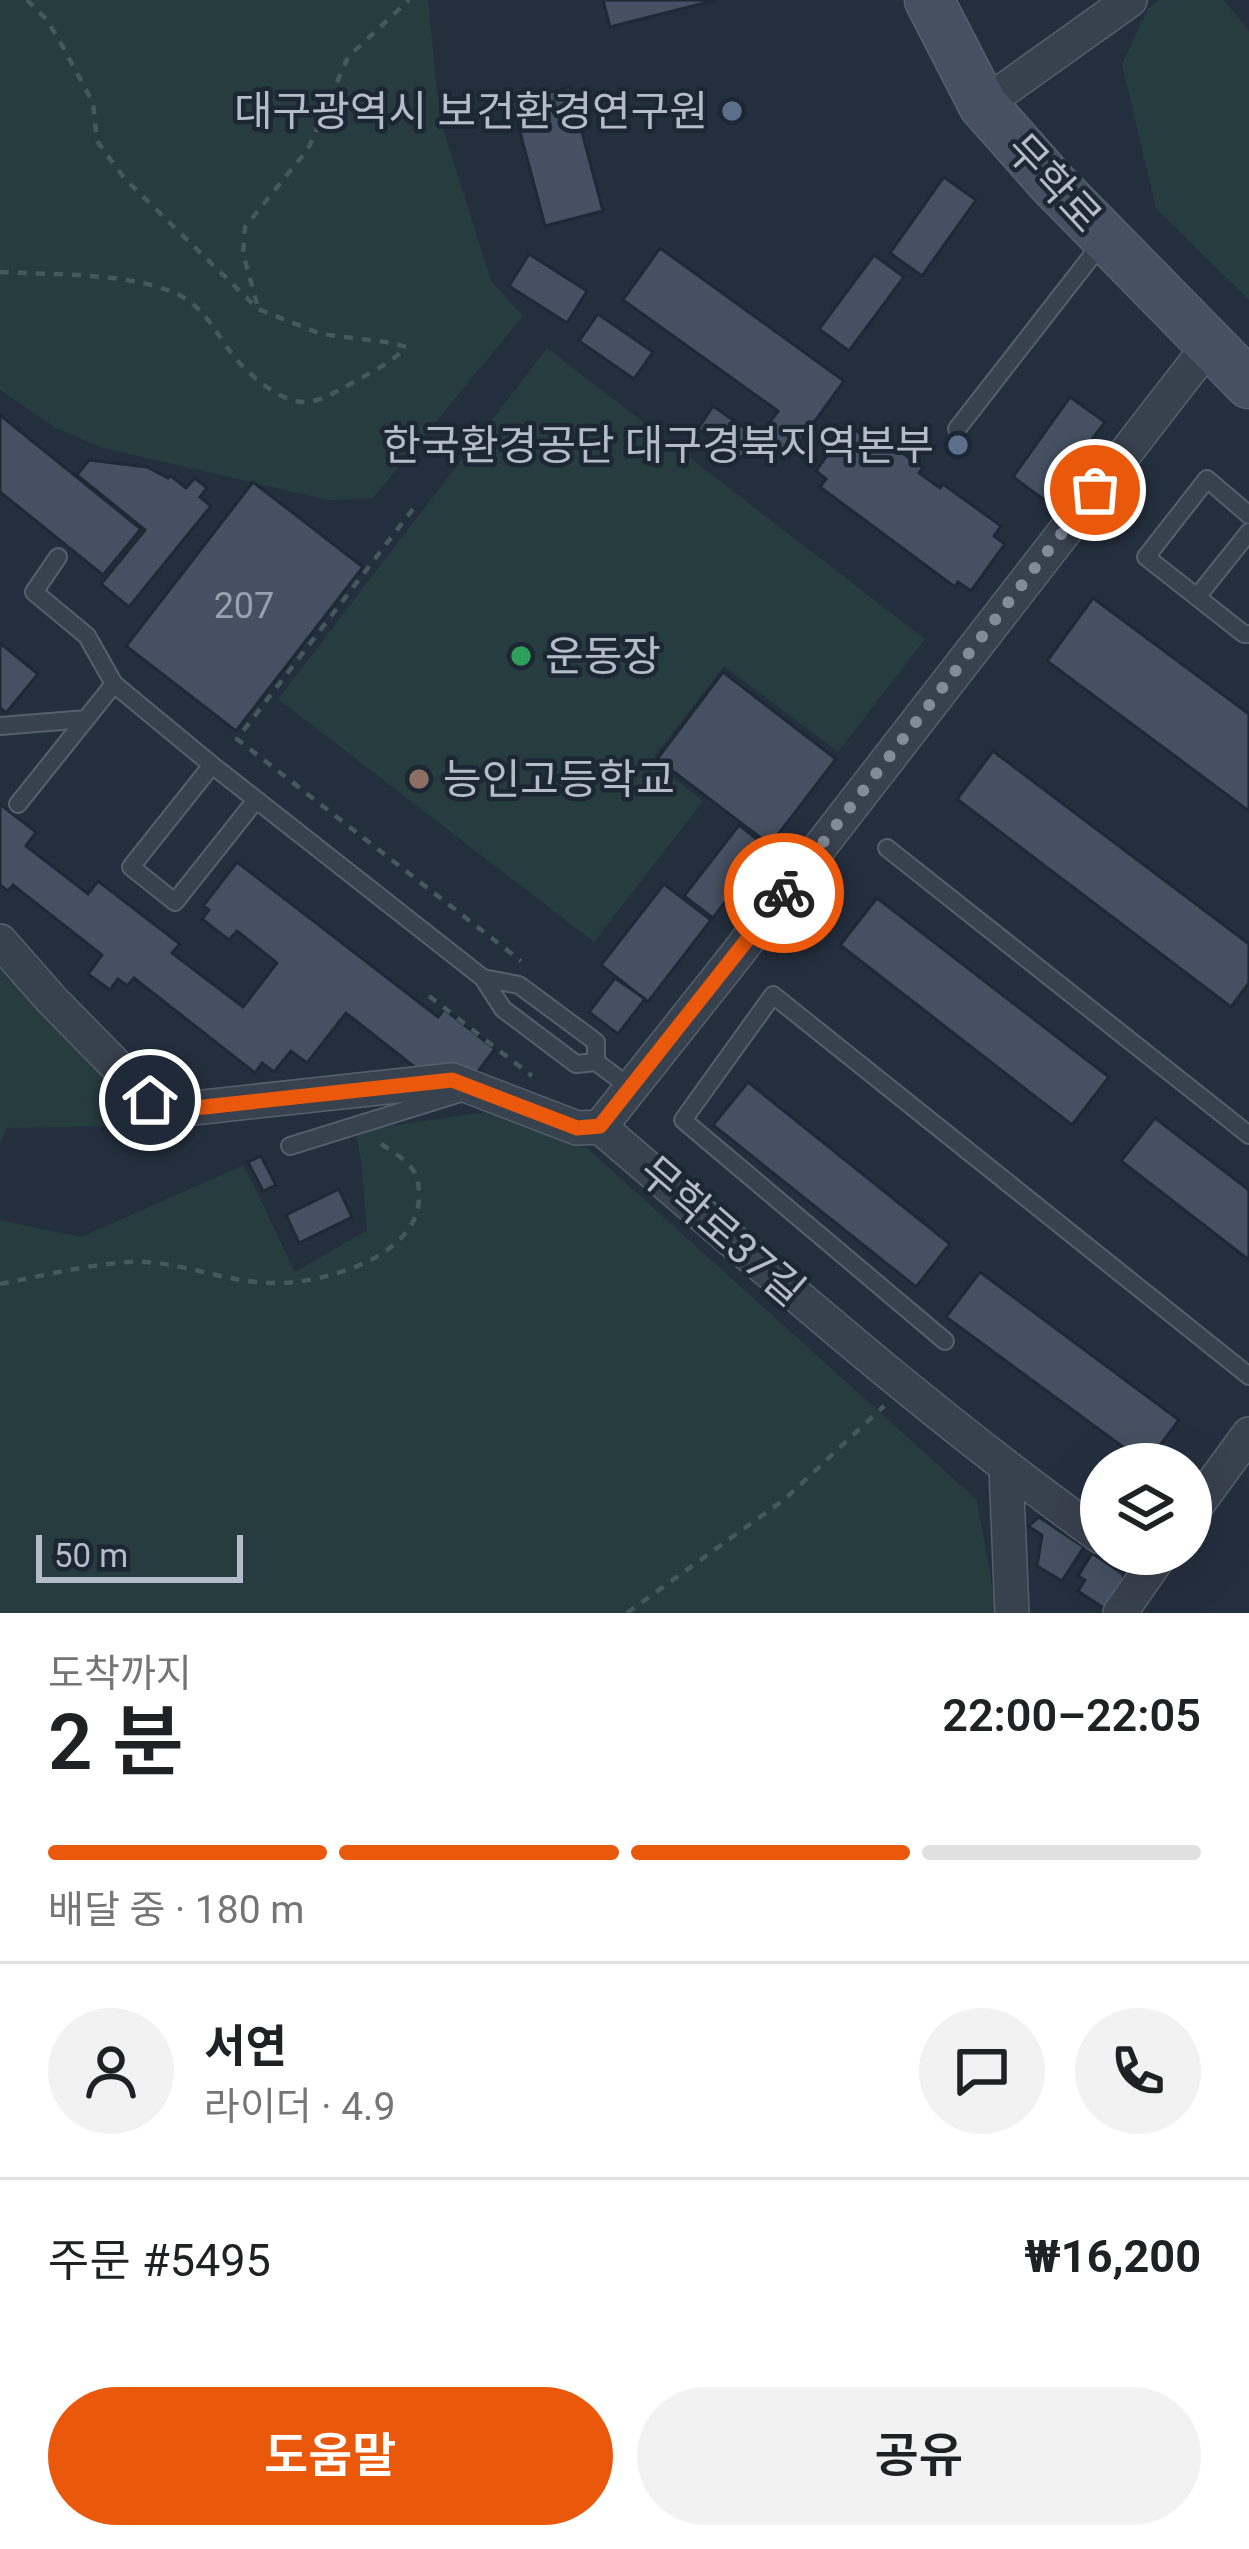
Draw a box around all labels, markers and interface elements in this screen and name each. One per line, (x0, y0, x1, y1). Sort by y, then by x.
place label: 대구광역시 보건환경연구원 (234, 87, 708, 136)
marker: 대구광역시 보건환경연구원 (719, 98, 745, 124)
street label: 무학로 (997, 124, 1111, 242)
place label: 한국환경공단 대구경북지역본부 (383, 421, 934, 470)
marker: 한국환경공단 대구경북지역본부 (945, 432, 971, 458)
pin (1044, 439, 1146, 541)
icon: bag (1062, 457, 1128, 523)
house number: 207 (214, 585, 274, 627)
place label: 운동장 (545, 632, 661, 681)
marker: 운동장 (508, 643, 534, 669)
place label: 능인고등학교 (443, 755, 675, 804)
marker: 능인고등학교 (406, 766, 432, 792)
courier (724, 833, 844, 953)
icon: bike (751, 860, 817, 926)
pin (99, 1049, 201, 1151)
icon: home (117, 1067, 183, 1133)
street label: 무학로37길 (630, 1146, 814, 1316)
map controls (1080, 1443, 1212, 1575)
button: layers (1080, 1443, 1212, 1575)
scale bar (36, 1529, 243, 1582)
text: 50 m (54, 1536, 128, 1575)
text: 도착까지 (48, 1651, 192, 1697)
text: 22:00–22:05 (942, 1689, 1201, 1742)
text: 2 분 (48, 1697, 184, 1788)
text: 배달 중 · 180 m (48, 1887, 304, 1933)
button: person (48, 2008, 174, 2134)
button: chat (919, 2008, 1045, 2134)
button: phone (1075, 2008, 1201, 2134)
text: 서연 (204, 2020, 287, 2073)
text: 라이더 · 4.9 (204, 2084, 395, 2130)
text: ₩16,200 (1024, 2230, 1201, 2283)
text: 주문 #5495 (48, 2234, 271, 2287)
button: 도움말 (48, 2387, 613, 2525)
button: 공유 (637, 2387, 1201, 2525)

